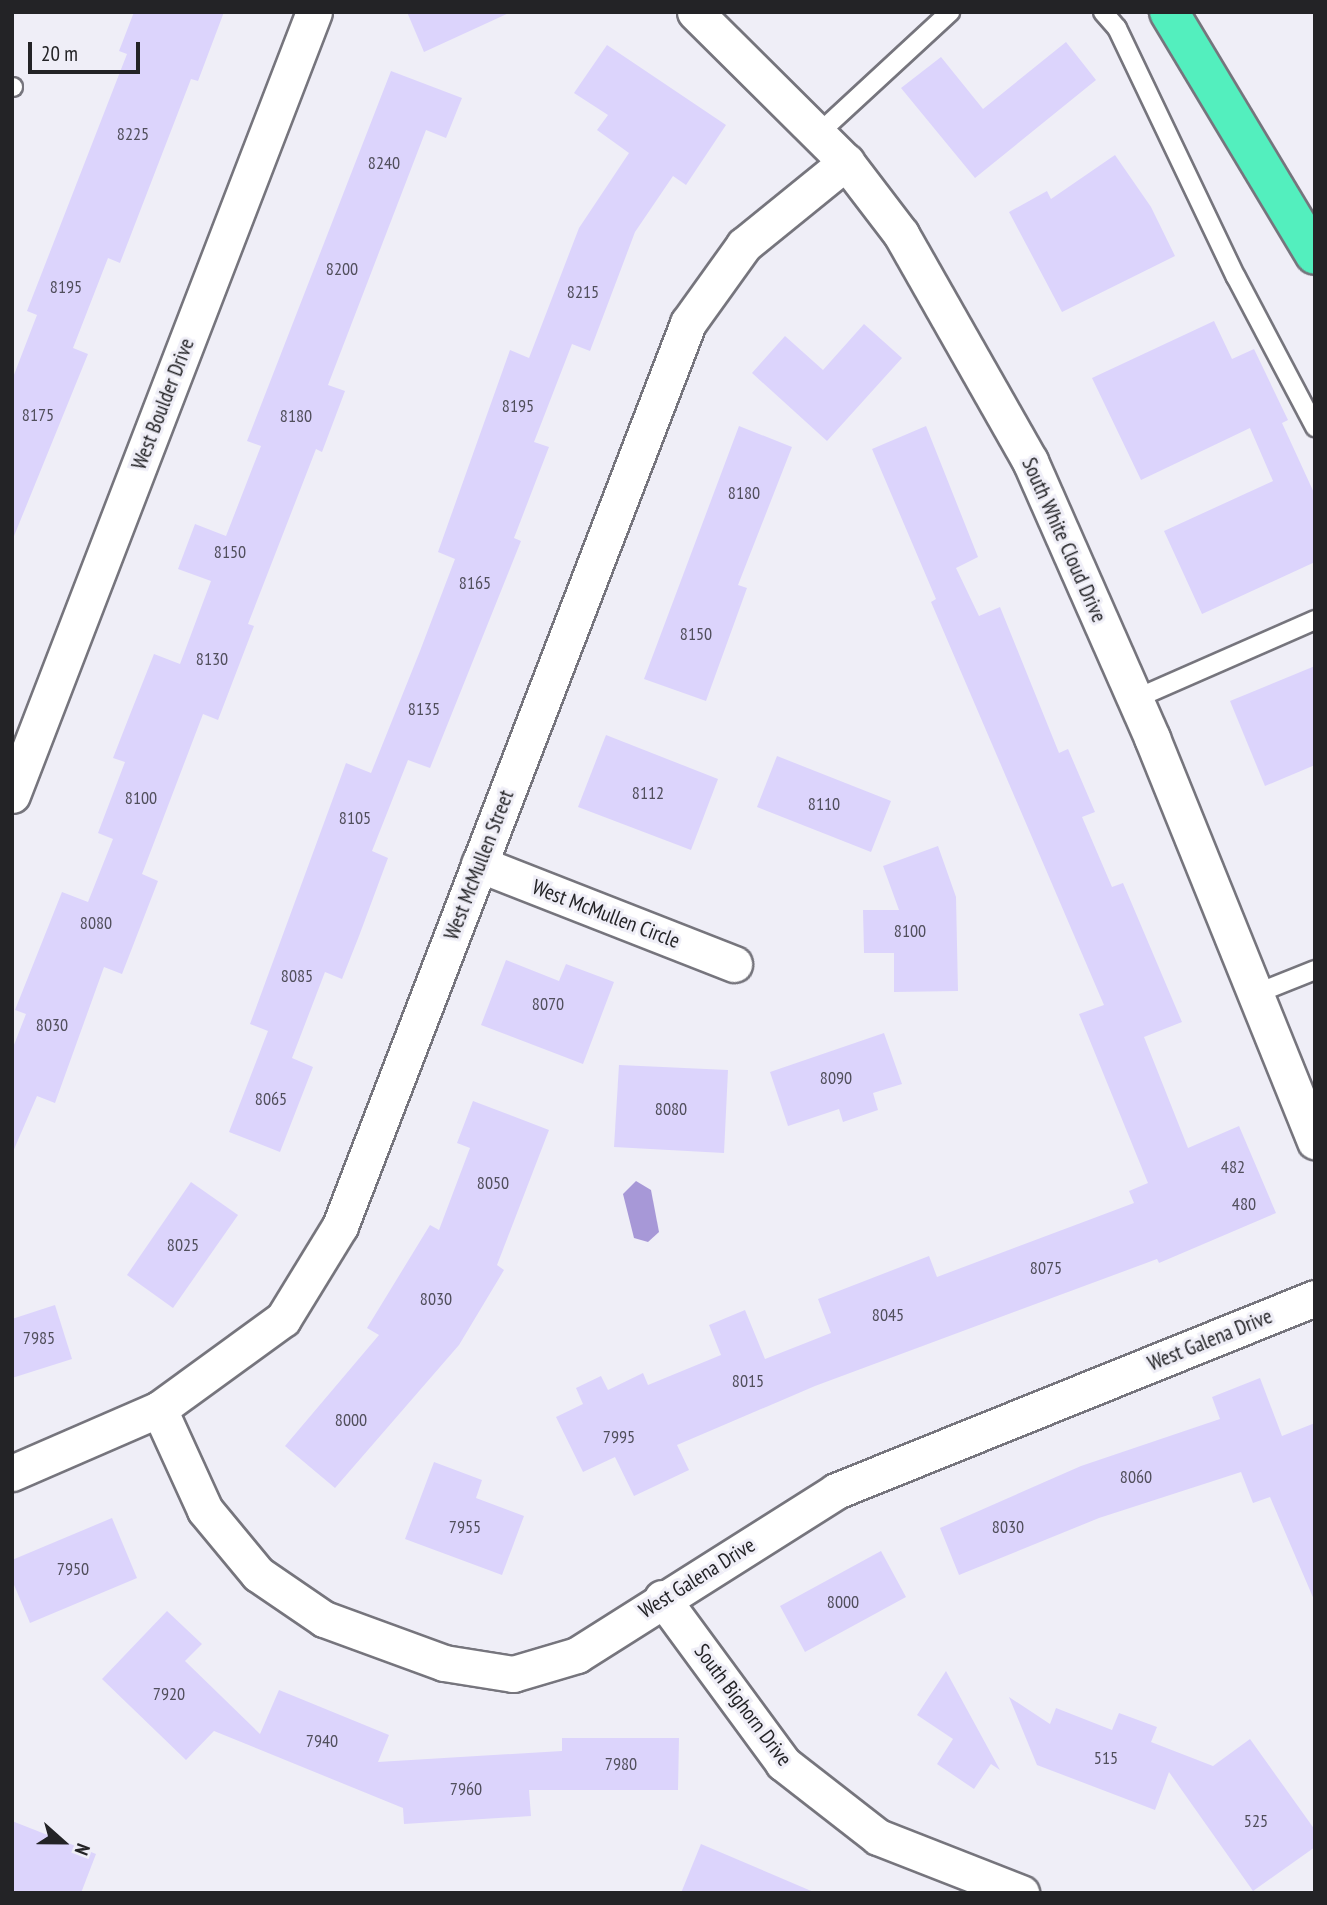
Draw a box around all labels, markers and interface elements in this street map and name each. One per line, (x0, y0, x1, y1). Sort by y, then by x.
scale bar (32, 28, 144, 72)
text: 20 m (41, 40, 78, 67)
house number: 8225 (117, 123, 149, 145)
house number: 8240 (368, 152, 400, 174)
house number: 8200 (326, 258, 358, 280)
house number: 8195 (50, 276, 82, 298)
house number: 8215 (567, 281, 599, 303)
street label: West Boulder Drive (126, 335, 200, 473)
house number: 8195 (502, 395, 534, 417)
house number: 8175 (22, 404, 54, 426)
house number: 8180 (280, 405, 312, 427)
street label: South White Cloud Drive (1016, 454, 1112, 626)
house number: 8180 (728, 482, 760, 504)
house number: 8150 (214, 541, 246, 563)
house number: 8165 (459, 572, 491, 594)
house number: 8150 (680, 623, 712, 645)
house number: 8130 (196, 648, 228, 670)
house number: 8135 (408, 698, 440, 720)
house number: 8112 (632, 782, 664, 804)
house number: 8100 (125, 787, 157, 809)
street label: West McMullen Street (439, 787, 519, 943)
house number: 8110 (808, 793, 840, 815)
house number: 8105 (339, 807, 371, 829)
street label: West McMullen Circle (529, 874, 683, 954)
house number: 8080 (80, 912, 112, 934)
house number: 8100 (894, 920, 926, 942)
house number: 8085 (281, 965, 313, 987)
house number: 8070 (532, 993, 564, 1015)
house number: 8030 (36, 1014, 68, 1036)
house number: 8090 (820, 1067, 852, 1089)
house number: 8065 (255, 1088, 287, 1110)
house number: 8080 (655, 1098, 687, 1120)
house number: 482 (1221, 1156, 1245, 1178)
house number: 8050 (477, 1172, 509, 1194)
house number: 480 (1232, 1193, 1256, 1215)
house number: 8025 (167, 1234, 199, 1256)
house number: 8075 (1030, 1257, 1062, 1279)
house number: 8030 (420, 1288, 452, 1310)
house number: 8045 (872, 1304, 904, 1326)
street label: West Galena Drive (1144, 1304, 1276, 1376)
house number: 7985 (23, 1327, 55, 1349)
house number: 8015 (732, 1370, 764, 1392)
house number: 8000 (335, 1409, 367, 1431)
house number: 7995 (603, 1426, 635, 1448)
house number: 8060 (1120, 1466, 1152, 1488)
house number: 7955 (449, 1516, 481, 1538)
house number: 8030 (992, 1516, 1024, 1538)
street label: West Galena Drive (634, 1532, 760, 1624)
house number: 7950 (57, 1558, 89, 1580)
house number: 8000 (827, 1591, 859, 1613)
street label: South Bighorn Drive (689, 1639, 797, 1771)
house number: 7920 (153, 1683, 185, 1705)
house number: 7940 (306, 1730, 338, 1752)
house number: 515 (1094, 1747, 1118, 1769)
house number: 7980 (605, 1753, 637, 1775)
house number: 7960 (450, 1778, 482, 1800)
north arrow (28, 1807, 98, 1877)
house number: 525 (1244, 1810, 1268, 1832)
text: N (70, 1840, 96, 1859)

